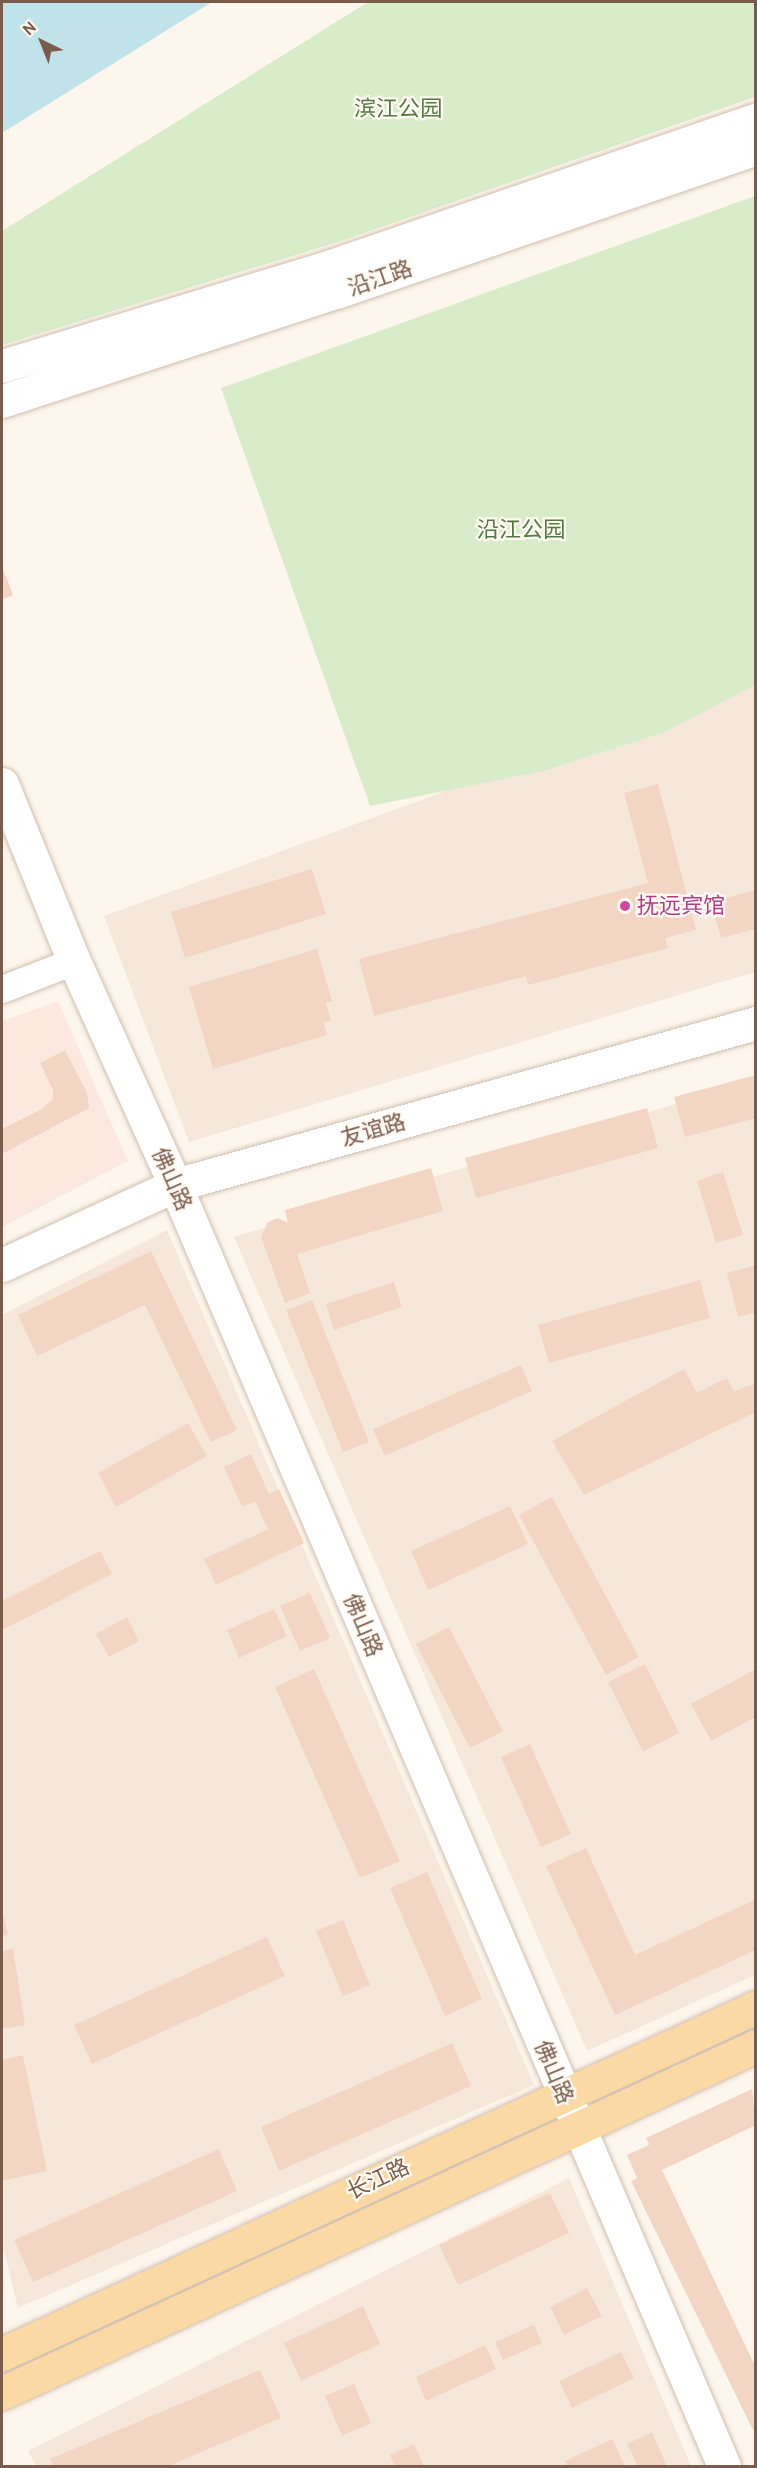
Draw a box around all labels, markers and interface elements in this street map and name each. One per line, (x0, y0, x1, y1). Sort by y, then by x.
north arrow (12, 12, 72, 72)
text: N (19, 18, 40, 39)
park label: 滨江公园 (354, 96, 442, 122)
street label: 沿江路 (345, 255, 415, 301)
park label: 沿江公园 (477, 517, 565, 543)
place label: 抚远宾馆 (637, 893, 725, 919)
marker: 抚远宾馆 (618, 899, 632, 913)
street label: 友谊路 (338, 1108, 408, 1152)
street label: 佛山路 (147, 1143, 197, 1215)
street label: 佛山路 (338, 1589, 388, 1661)
street label: 佛山路 (529, 2036, 579, 2108)
street label: 长江路 (343, 2153, 413, 2205)

